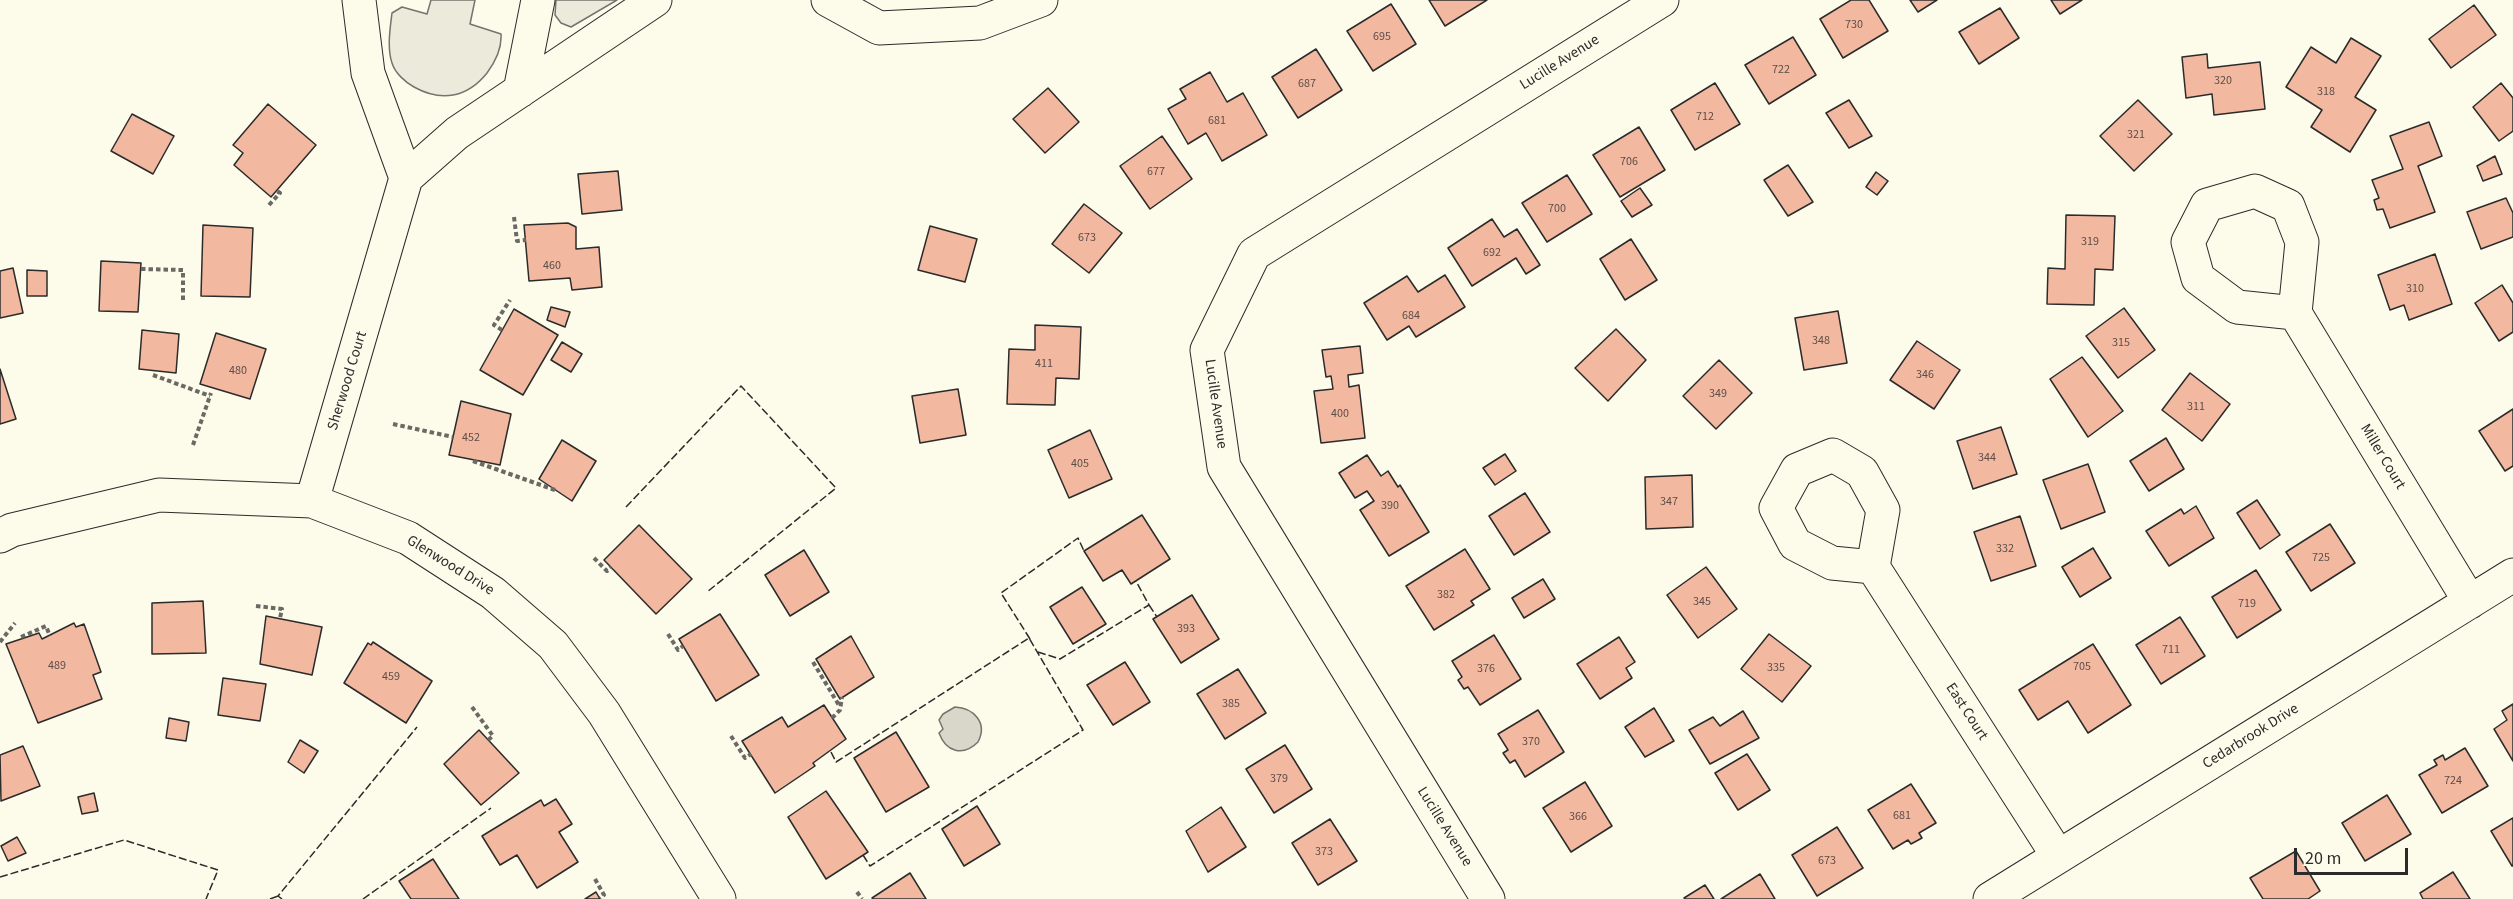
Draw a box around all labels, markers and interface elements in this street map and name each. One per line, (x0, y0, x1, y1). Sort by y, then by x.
house number: 730 (1845, 18, 1863, 32)
house number: 695 (1373, 30, 1391, 44)
street label: Lucille Avenue (1517, 31, 1603, 95)
house number: 722 (1772, 63, 1790, 77)
house number: 320 (2214, 74, 2232, 88)
house number: 687 (1298, 77, 1316, 91)
house number: 318 (2317, 85, 2335, 99)
house number: 712 (1696, 110, 1714, 124)
house number: 681 (1208, 114, 1226, 128)
house number: 321 (2127, 128, 2145, 142)
house number: 706 (1620, 155, 1638, 169)
house number: 677 (1147, 165, 1165, 179)
house number: 700 (1548, 202, 1566, 216)
house number: 673 (1078, 231, 1096, 245)
house number: 319 (2081, 235, 2099, 249)
house number: 692 (1483, 246, 1501, 260)
house number: 460 (543, 259, 561, 273)
house number: 310 (2406, 282, 2424, 296)
house number: 684 (1402, 309, 1420, 323)
street label: Sherwood Court (324, 329, 372, 433)
house number: 348 (1812, 334, 1830, 348)
house number: 315 (2112, 336, 2130, 350)
house number: 411 (1035, 357, 1053, 371)
street label: Lucille Avenue (1200, 358, 1230, 450)
house number: 480 (229, 364, 247, 378)
house number: 346 (1916, 368, 1934, 382)
house number: 349 (1709, 387, 1727, 401)
house number: 311 (2187, 400, 2205, 414)
house number: 400 (1331, 407, 1349, 421)
street label: Miller Court (2355, 421, 2409, 493)
house number: 452 (462, 431, 480, 445)
house number: 344 (1978, 451, 1996, 465)
house number: 405 (1071, 457, 1089, 471)
house number: 347 (1660, 495, 1678, 509)
house number: 390 (1381, 499, 1399, 513)
street label: Glenwood Drive (403, 532, 497, 600)
house number: 332 (1996, 542, 2014, 556)
house number: 725 (2312, 551, 2330, 565)
house number: 382 (1437, 588, 1455, 602)
house number: 345 (1693, 595, 1711, 609)
house number: 719 (2238, 597, 2256, 611)
house number: 393 (1177, 622, 1195, 636)
house number: 711 (2162, 643, 2180, 657)
house number: 489 (48, 659, 66, 673)
house number: 705 (2073, 660, 2091, 674)
house number: 335 (1767, 661, 1785, 675)
house number: 376 (1477, 662, 1495, 676)
house number: 459 (382, 670, 400, 684)
street label: East Court (1941, 680, 1991, 744)
house number: 385 (1222, 697, 1240, 711)
street label: Cedarbrook Drive (2200, 700, 2302, 774)
house number: 370 (1522, 735, 1540, 749)
house number: 379 (1270, 772, 1288, 786)
house number: 724 (2444, 774, 2462, 788)
street label: Lucille Avenue (1412, 784, 1476, 870)
house number: 681 (1893, 809, 1911, 823)
house number: 366 (1569, 810, 1587, 824)
scale bar (2297, 836, 2411, 874)
house number: 373 (1315, 845, 1333, 859)
text: 20 m (2305, 846, 2341, 871)
house number: 673 (1818, 854, 1836, 868)

